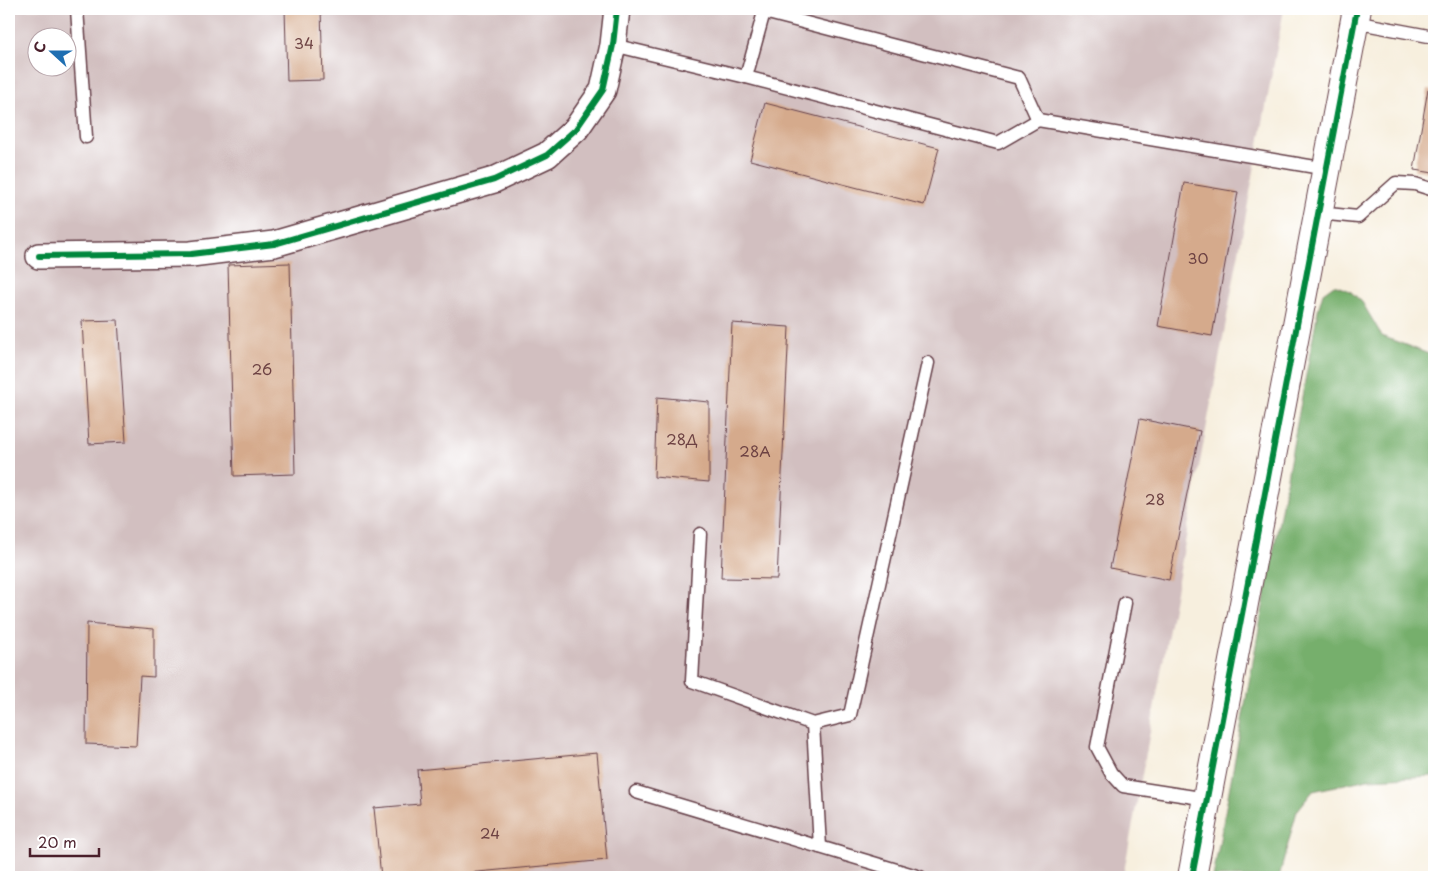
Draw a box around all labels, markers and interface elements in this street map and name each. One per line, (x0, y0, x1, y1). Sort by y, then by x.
north arrow (28, 28, 78, 78)
house number: 34 (294, 31, 314, 54)
text: С (28, 38, 51, 56)
house number: 30 (1188, 246, 1208, 269)
house number: 26 (252, 357, 272, 380)
house number: 28Д (666, 427, 698, 450)
house number: 28А (739, 439, 771, 462)
house number: 28 (1145, 487, 1165, 510)
house number: 24 (480, 821, 500, 844)
scale bar (30, 826, 99, 858)
text: 20 m (38, 830, 77, 853)

